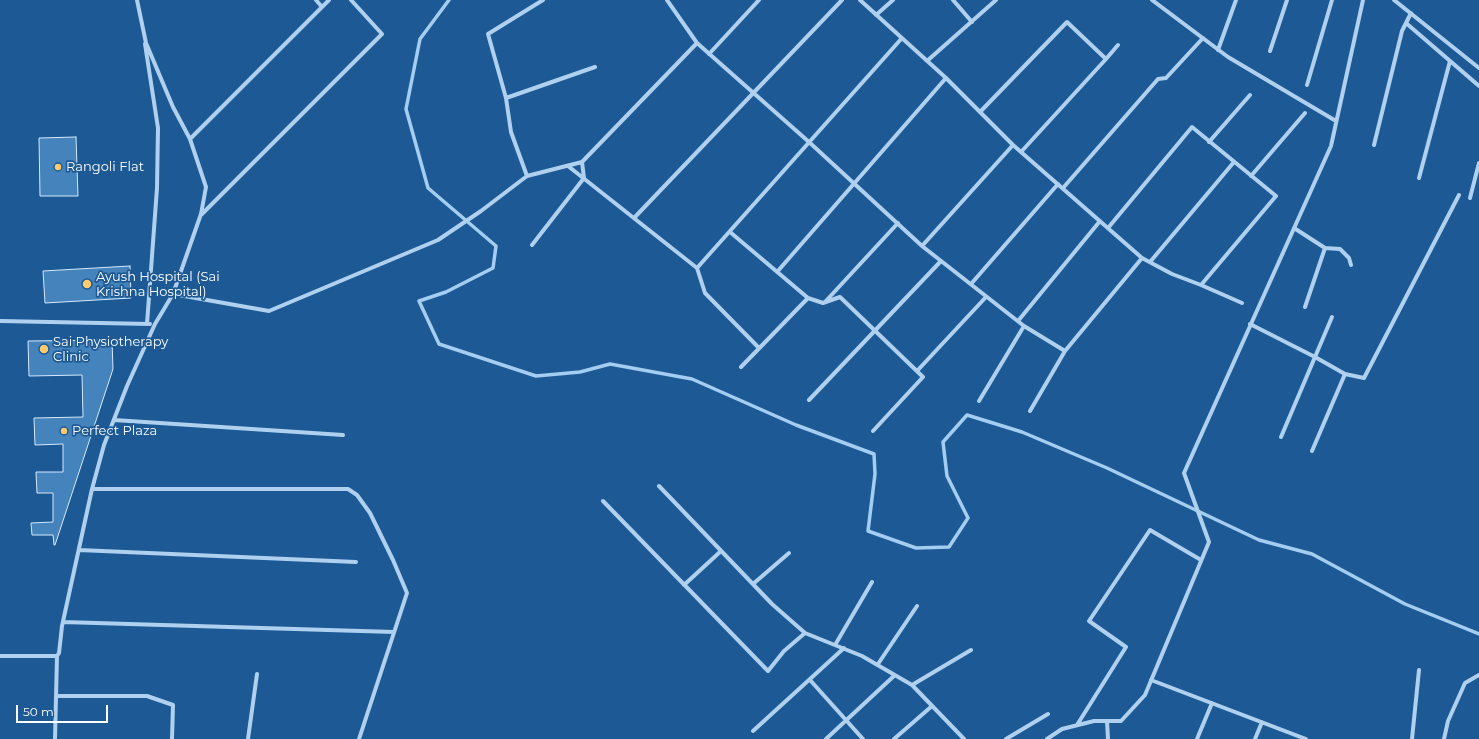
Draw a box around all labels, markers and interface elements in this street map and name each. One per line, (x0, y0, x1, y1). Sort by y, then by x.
place label: Rangoli Flat (66, 159, 144, 175)
marker: Rangoli Flat (53, 162, 63, 172)
place label: Ayush Hospital (Sai Krishna Hospital) (96, 269, 220, 300)
marker: Ayush Hospital (Sai Krishna Hospital) (81, 278, 93, 290)
place label: Sai Physiotherapy Clinic (53, 334, 168, 365)
marker: Sai Physiotherapy Clinic (38, 343, 50, 355)
place label: Perfect Plaza (72, 423, 157, 439)
marker: Perfect Plaza (59, 426, 69, 436)
scale bar (18, 697, 110, 723)
text: 50 m (23, 704, 54, 719)

